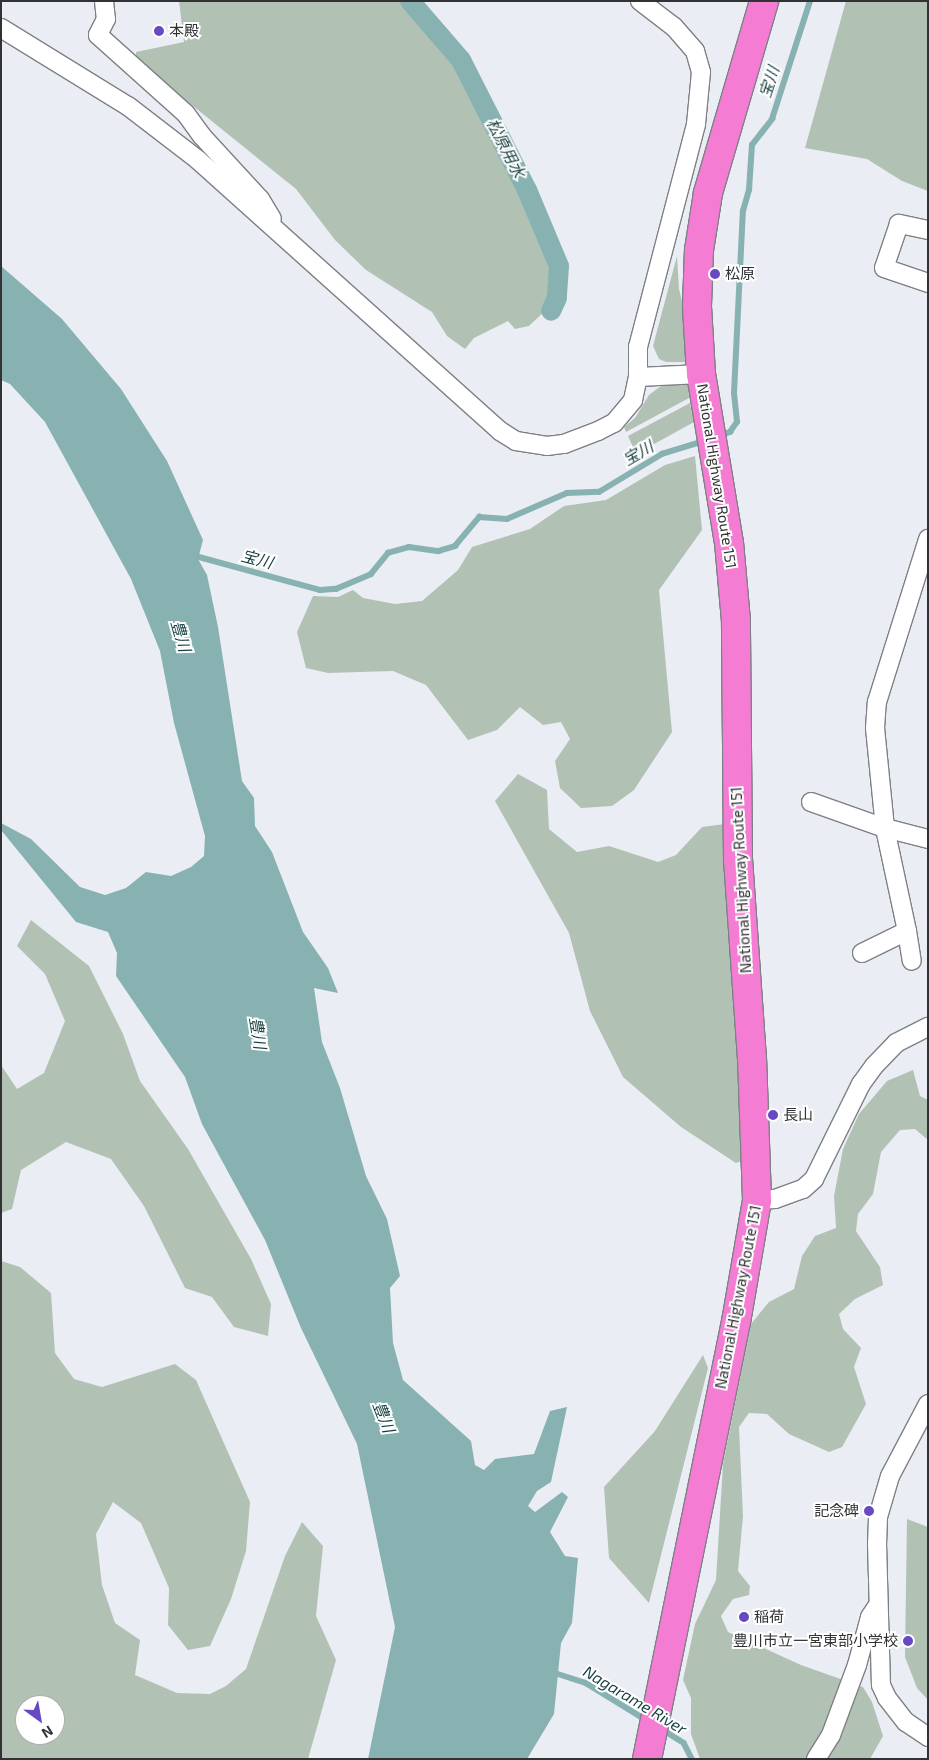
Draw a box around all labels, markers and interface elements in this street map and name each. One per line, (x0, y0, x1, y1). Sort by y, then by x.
place label: 本殿 (169, 22, 199, 40)
marker: 本殿 (153, 25, 165, 37)
water label: 宝川 (755, 64, 783, 100)
water label: 松原用水 (483, 115, 529, 181)
place label: 松原 (725, 265, 755, 283)
marker: 松原 (709, 268, 721, 280)
street label: National Highway Route 151 (693, 382, 741, 570)
water label: 宝川 (619, 437, 657, 469)
water label: 宝川 (239, 546, 275, 572)
water label: 豊川 (167, 618, 195, 654)
street label: National Highway Route 151 (727, 786, 755, 974)
water label: 豊川 (246, 1016, 270, 1050)
place label: 長山 (783, 1106, 813, 1124)
marker: 長山 (767, 1109, 779, 1121)
street label: National Highway Route 151 (711, 1203, 765, 1391)
water label: 豊川 (369, 1399, 399, 1435)
place label: 記念碑 (814, 1502, 859, 1520)
marker: 記念碑 (863, 1505, 875, 1517)
place label: 稲荷 (754, 1608, 784, 1626)
marker: 稲荷 (738, 1611, 750, 1623)
place label: 豊川市立一宮東部小学校 (733, 1632, 898, 1650)
marker: 豊川市立一宮東部小学校 (902, 1635, 914, 1647)
water label: Nagarame River (580, 1661, 690, 1739)
north arrow (15, 1695, 65, 1745)
text: N (39, 1722, 56, 1742)

